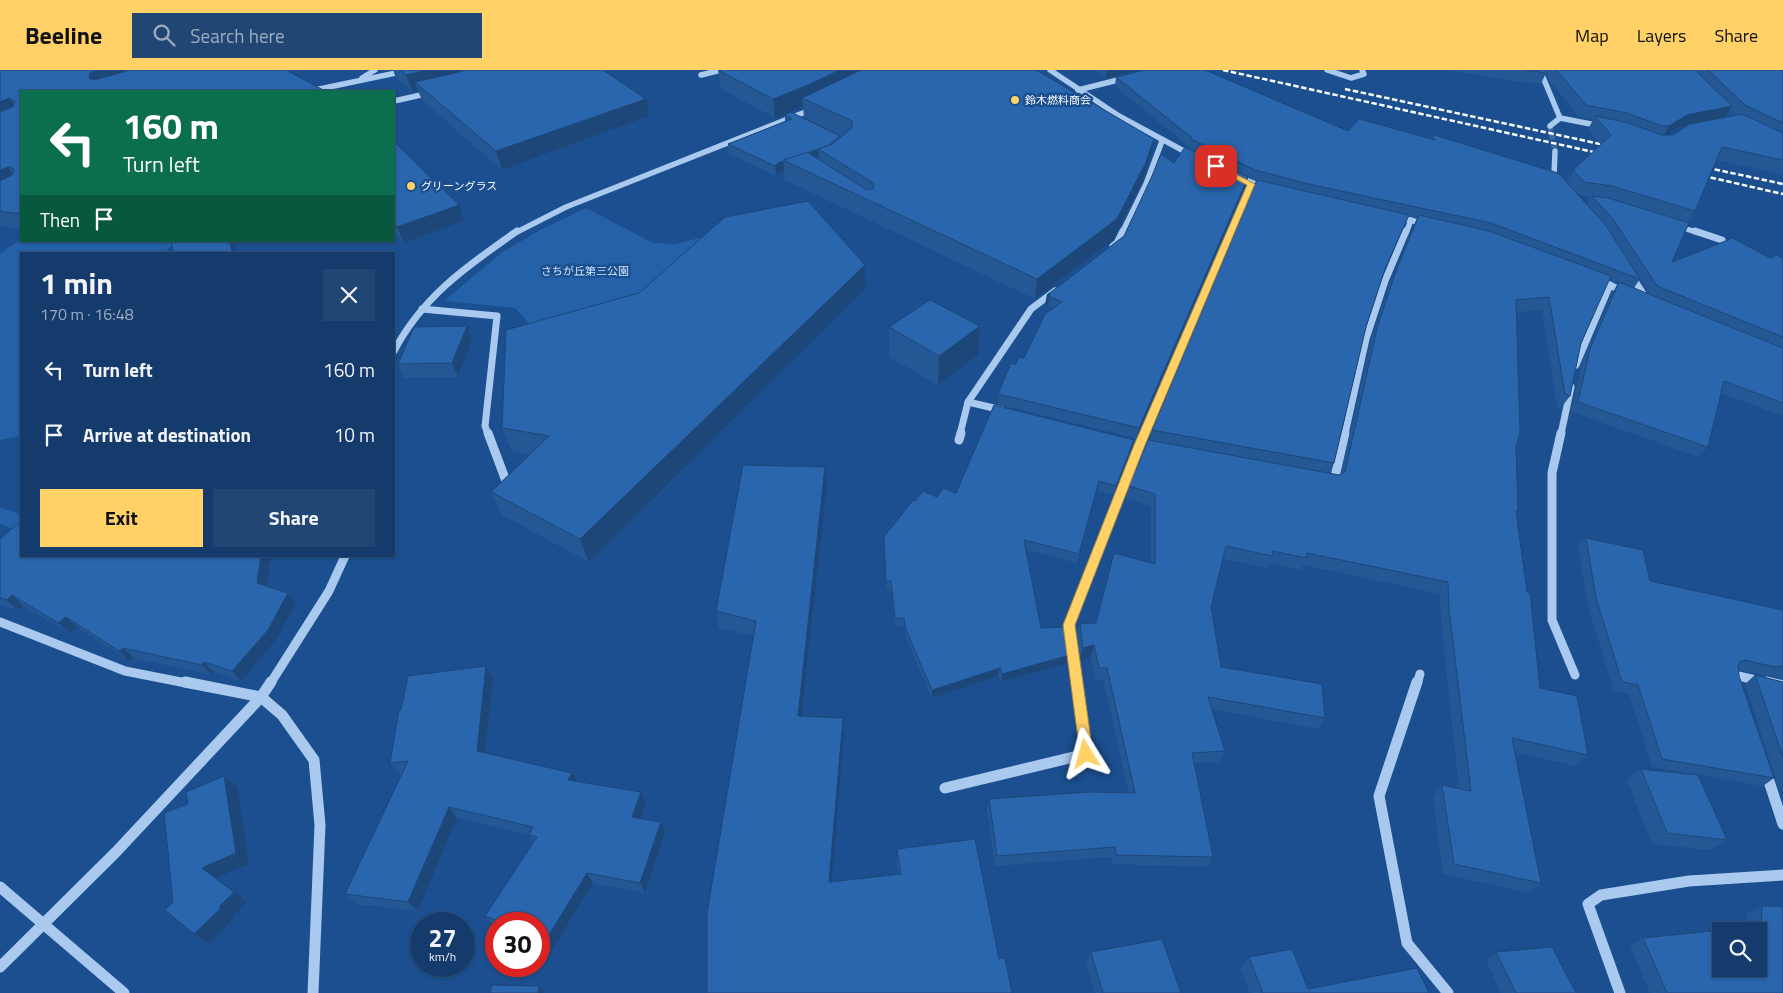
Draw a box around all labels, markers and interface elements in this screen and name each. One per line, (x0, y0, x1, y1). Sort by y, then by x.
search box (132, 13, 482, 58)
text: Beeline (25, 17, 102, 53)
icon: search (150, 21, 178, 49)
text: Search here (190, 21, 285, 50)
text: Map (1575, 22, 1609, 49)
text: Layers (1637, 22, 1686, 49)
text: Share (1714, 22, 1758, 49)
place label: 鈴木燃料商会 (1025, 92, 1091, 108)
marker: 鈴木燃料商会 (1009, 94, 1021, 106)
text: 160 m (123, 99, 219, 153)
icon: left (40, 110, 105, 175)
pin (1195, 145, 1237, 187)
text: Turn left (123, 147, 200, 181)
icon: arrive (1202, 152, 1230, 180)
place label: グリーングラス (421, 178, 497, 194)
marker: グリーングラス (405, 180, 417, 192)
text: Then (40, 205, 80, 234)
icon: arrive (90, 205, 118, 233)
text: 1 min (40, 260, 113, 306)
park label: さちが丘第三公園 (541, 263, 629, 279)
button: close (323, 269, 375, 321)
text: 170 m · 16:48 (40, 302, 134, 326)
text: Turn left (83, 355, 153, 384)
text: 160 m (323, 355, 375, 384)
icon: left (40, 356, 68, 384)
text: Arrive at destination (83, 420, 251, 449)
text: 10 m (334, 420, 375, 449)
icon: arrive (40, 421, 68, 449)
button: Exit (40, 489, 203, 547)
button: Share (213, 489, 375, 547)
position arrow (1059, 727, 1111, 779)
speed limit sign: 30 (485, 912, 550, 977)
text: 27 (428, 919, 457, 957)
map controls (1712, 922, 1767, 977)
button: search (1712, 922, 1767, 977)
text: km/h (429, 947, 456, 966)

